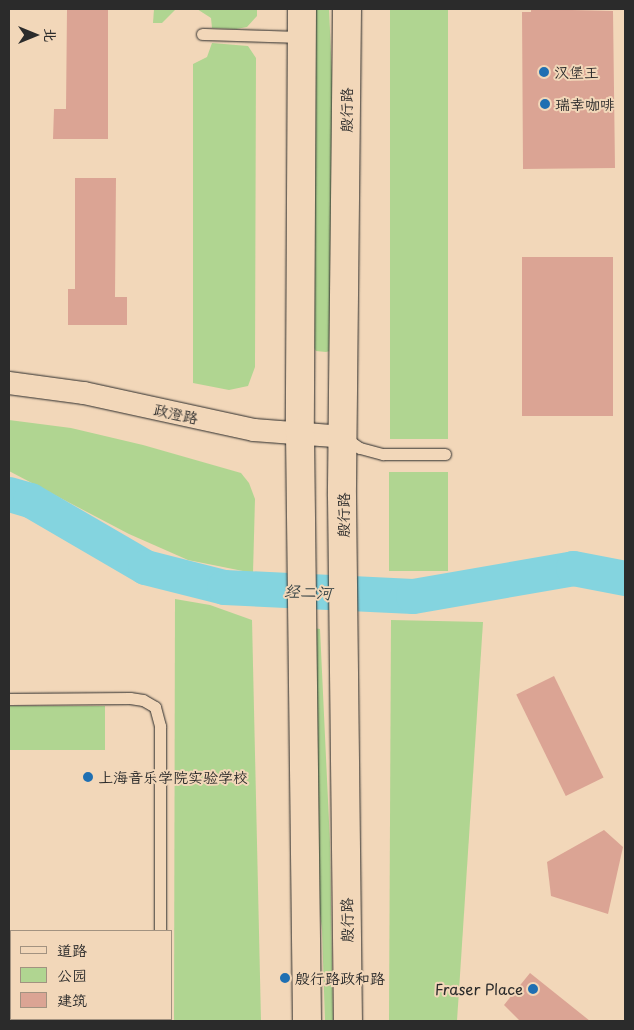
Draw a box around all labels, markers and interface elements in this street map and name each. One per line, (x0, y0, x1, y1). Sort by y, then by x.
north arrow (10, 10, 60, 60)
text: 北 (40, 28, 61, 42)
place label: 汉堡王 (554, 63, 599, 81)
marker: 汉堡王 (538, 66, 550, 78)
street label: 殷行路 (337, 88, 355, 132)
place label: 瑞幸咖啡 (555, 95, 615, 113)
marker: 瑞幸咖啡 (539, 98, 551, 110)
street label: 政澄路 (152, 400, 200, 426)
street label: 殷行路 (334, 493, 352, 537)
water label: 经二河 (284, 580, 332, 602)
place label: 上海音乐学院实验学校 (98, 768, 248, 786)
marker: 上海音乐学院实验学校 (82, 771, 94, 783)
street label: 殷行路 (337, 897, 355, 943)
legend (10, 930, 172, 1020)
text: 道路 (57, 938, 87, 961)
text: 公园 (57, 963, 87, 986)
place label: 殷行路政和路 (295, 969, 385, 987)
marker: 殷行路政和路 (279, 972, 291, 984)
place label: Fraser Place (434, 980, 523, 998)
marker: Fraser Place (527, 983, 539, 995)
text: 建筑 (57, 988, 87, 1011)

